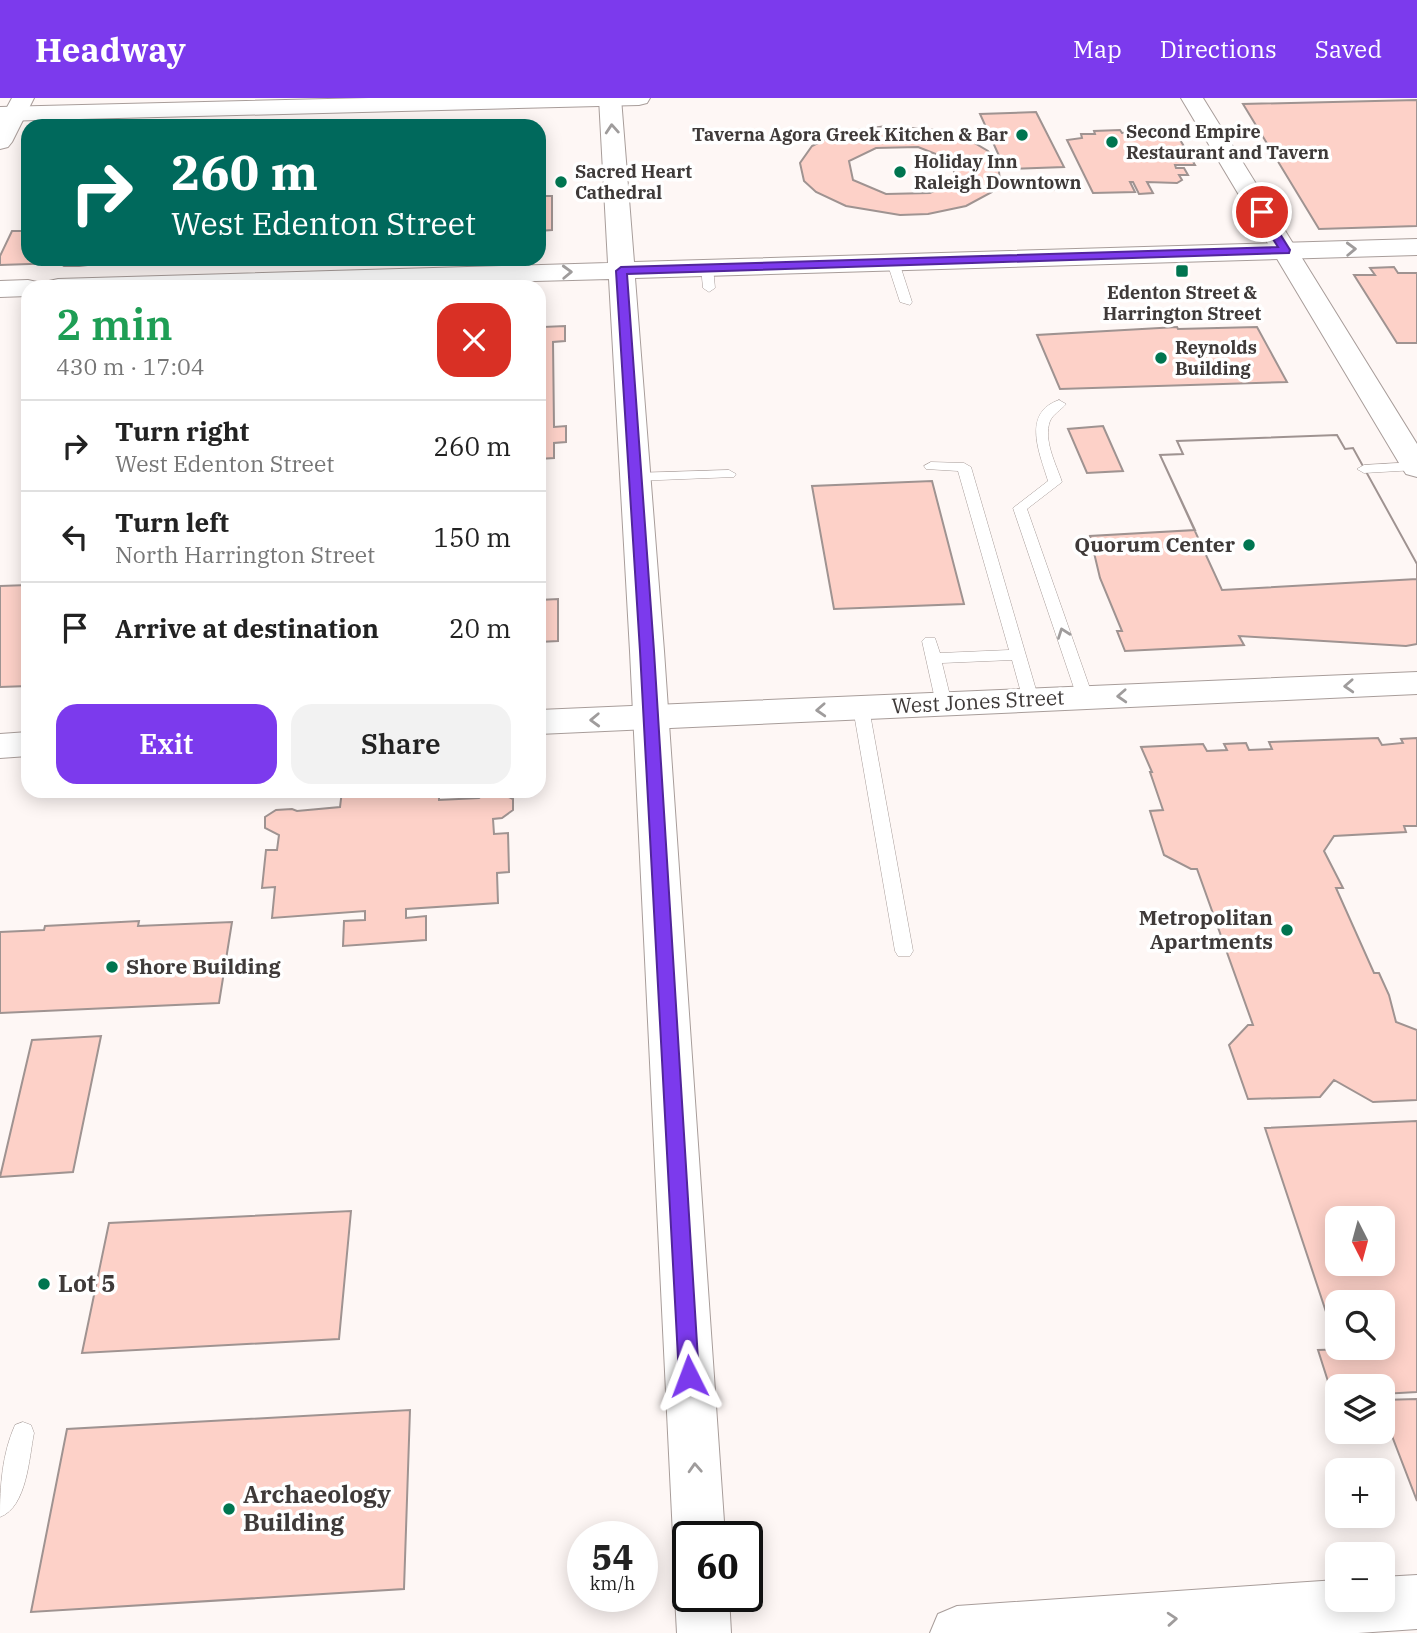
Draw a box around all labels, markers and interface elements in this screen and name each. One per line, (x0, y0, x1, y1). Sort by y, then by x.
text: Headway (35, 28, 186, 71)
text: Map (1073, 33, 1122, 65)
text: Directions (1160, 33, 1277, 65)
text: Saved (1315, 33, 1382, 65)
place label: Second Empire Restaurant and Tavern (1126, 120, 1329, 164)
one-way arrow (605, 123, 620, 134)
place label: Taverna Agora Greek Kitchen & Bar (692, 123, 1008, 146)
marker: Taverna Agora Greek Kitchen & Bar (1014, 127, 1030, 143)
marker: Second Empire Restaurant and Tavern (1104, 134, 1120, 150)
text: 260 m (171, 140, 318, 203)
icon: right (56, 147, 147, 238)
place label: Holiday Inn Raleigh Downtown (914, 150, 1082, 194)
place label: Sacred Heart Cathedral (575, 160, 692, 204)
marker: Holiday Inn Raleigh Downtown (892, 164, 908, 180)
marker: Sacred Heart Cathedral (553, 174, 569, 190)
pin (1232, 182, 1292, 242)
icon: arrive (1243, 193, 1281, 231)
text: West Edenton Street (171, 202, 476, 244)
one-way arrow (1346, 241, 1357, 256)
marker: Edenton Street & Harrington Street (1174, 263, 1190, 279)
one-way arrow (561, 265, 572, 280)
place label: Edenton Street & Harrington Street (1103, 281, 1261, 325)
text: 2 min (56, 297, 173, 352)
button: close (437, 303, 511, 377)
place label: Reynolds Building (1175, 336, 1257, 380)
marker: Reynolds Building (1153, 350, 1169, 366)
text: 430 m · 17:04 (56, 351, 205, 381)
text: Turn right (115, 414, 249, 448)
icon: right (56, 427, 94, 465)
text: 260 m (433, 429, 511, 463)
text: West Edenton Street (115, 448, 334, 478)
text: Turn left (115, 505, 229, 539)
icon: left (56, 518, 94, 556)
text: 150 m (433, 520, 511, 554)
place label: Quorum Center (1074, 530, 1236, 558)
marker: Quorum Center (1241, 537, 1257, 553)
text: North Harrington Street (115, 539, 375, 569)
icon: arrive (56, 609, 94, 647)
text: Arrive at destination (115, 611, 379, 645)
text: 20 m (449, 611, 511, 645)
one-way arrow (1057, 627, 1071, 639)
one-way arrow (1343, 678, 1354, 693)
street label: West Jones Street (891, 682, 1065, 720)
one-way arrow (1116, 688, 1127, 703)
one-way arrow (815, 702, 826, 717)
button: Exit (56, 704, 277, 784)
button: Share (291, 704, 511, 784)
one-way arrow (589, 712, 600, 727)
place label: Metropolitan Apartments (1139, 903, 1273, 955)
marker: Metropolitan Apartments (1279, 922, 1295, 938)
place label: Shore Building (126, 952, 281, 980)
marker: Shore Building (104, 959, 120, 975)
north arrow (1325, 1206, 1395, 1276)
map controls (1325, 1206, 1395, 1612)
place label: Lot 5 (58, 1267, 116, 1299)
marker: Lot 5 (36, 1276, 52, 1292)
button: search (1325, 1290, 1395, 1360)
position arrow (652, 1339, 726, 1413)
button: layers (1325, 1374, 1395, 1444)
button: + (1325, 1458, 1395, 1528)
one-way arrow (687, 1463, 702, 1474)
place label: Archaeology Building (243, 1478, 391, 1538)
marker: Archaeology Building (221, 1501, 237, 1517)
speed limit sign: 60 (672, 1521, 763, 1612)
text: 54 (591, 1534, 634, 1580)
button: − (1325, 1542, 1395, 1612)
text: km/h (590, 1572, 635, 1595)
one-way arrow (1167, 1611, 1178, 1626)

